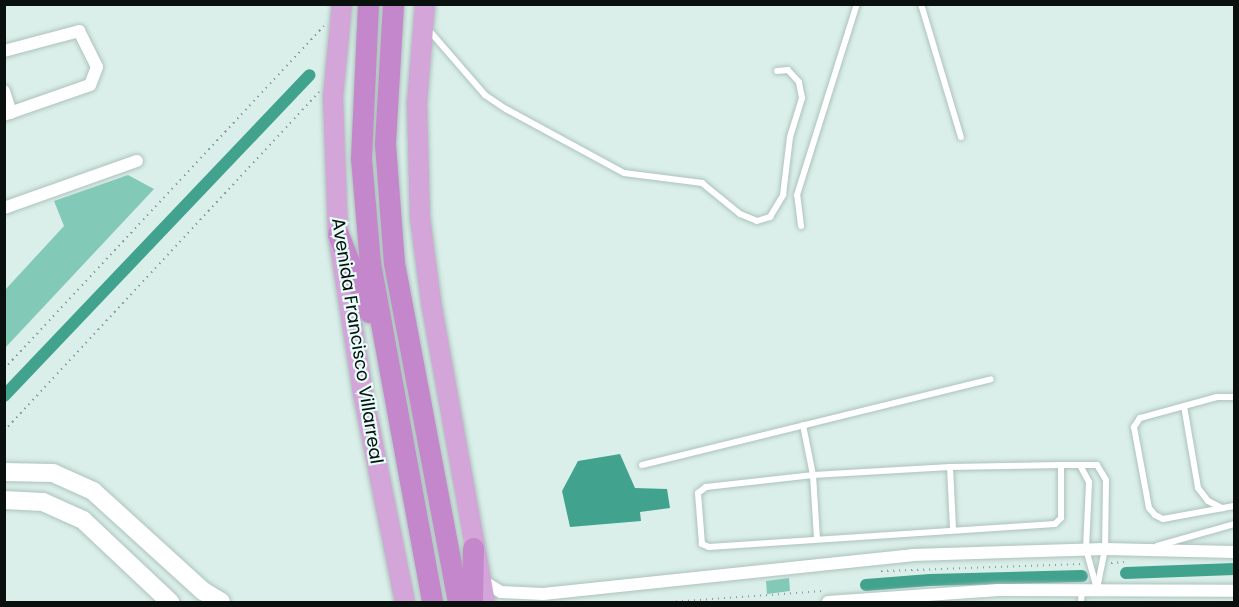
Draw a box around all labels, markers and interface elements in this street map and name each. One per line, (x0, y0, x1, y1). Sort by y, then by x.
street label: Avenida Francisco Villarreal (327, 216, 387, 466)

